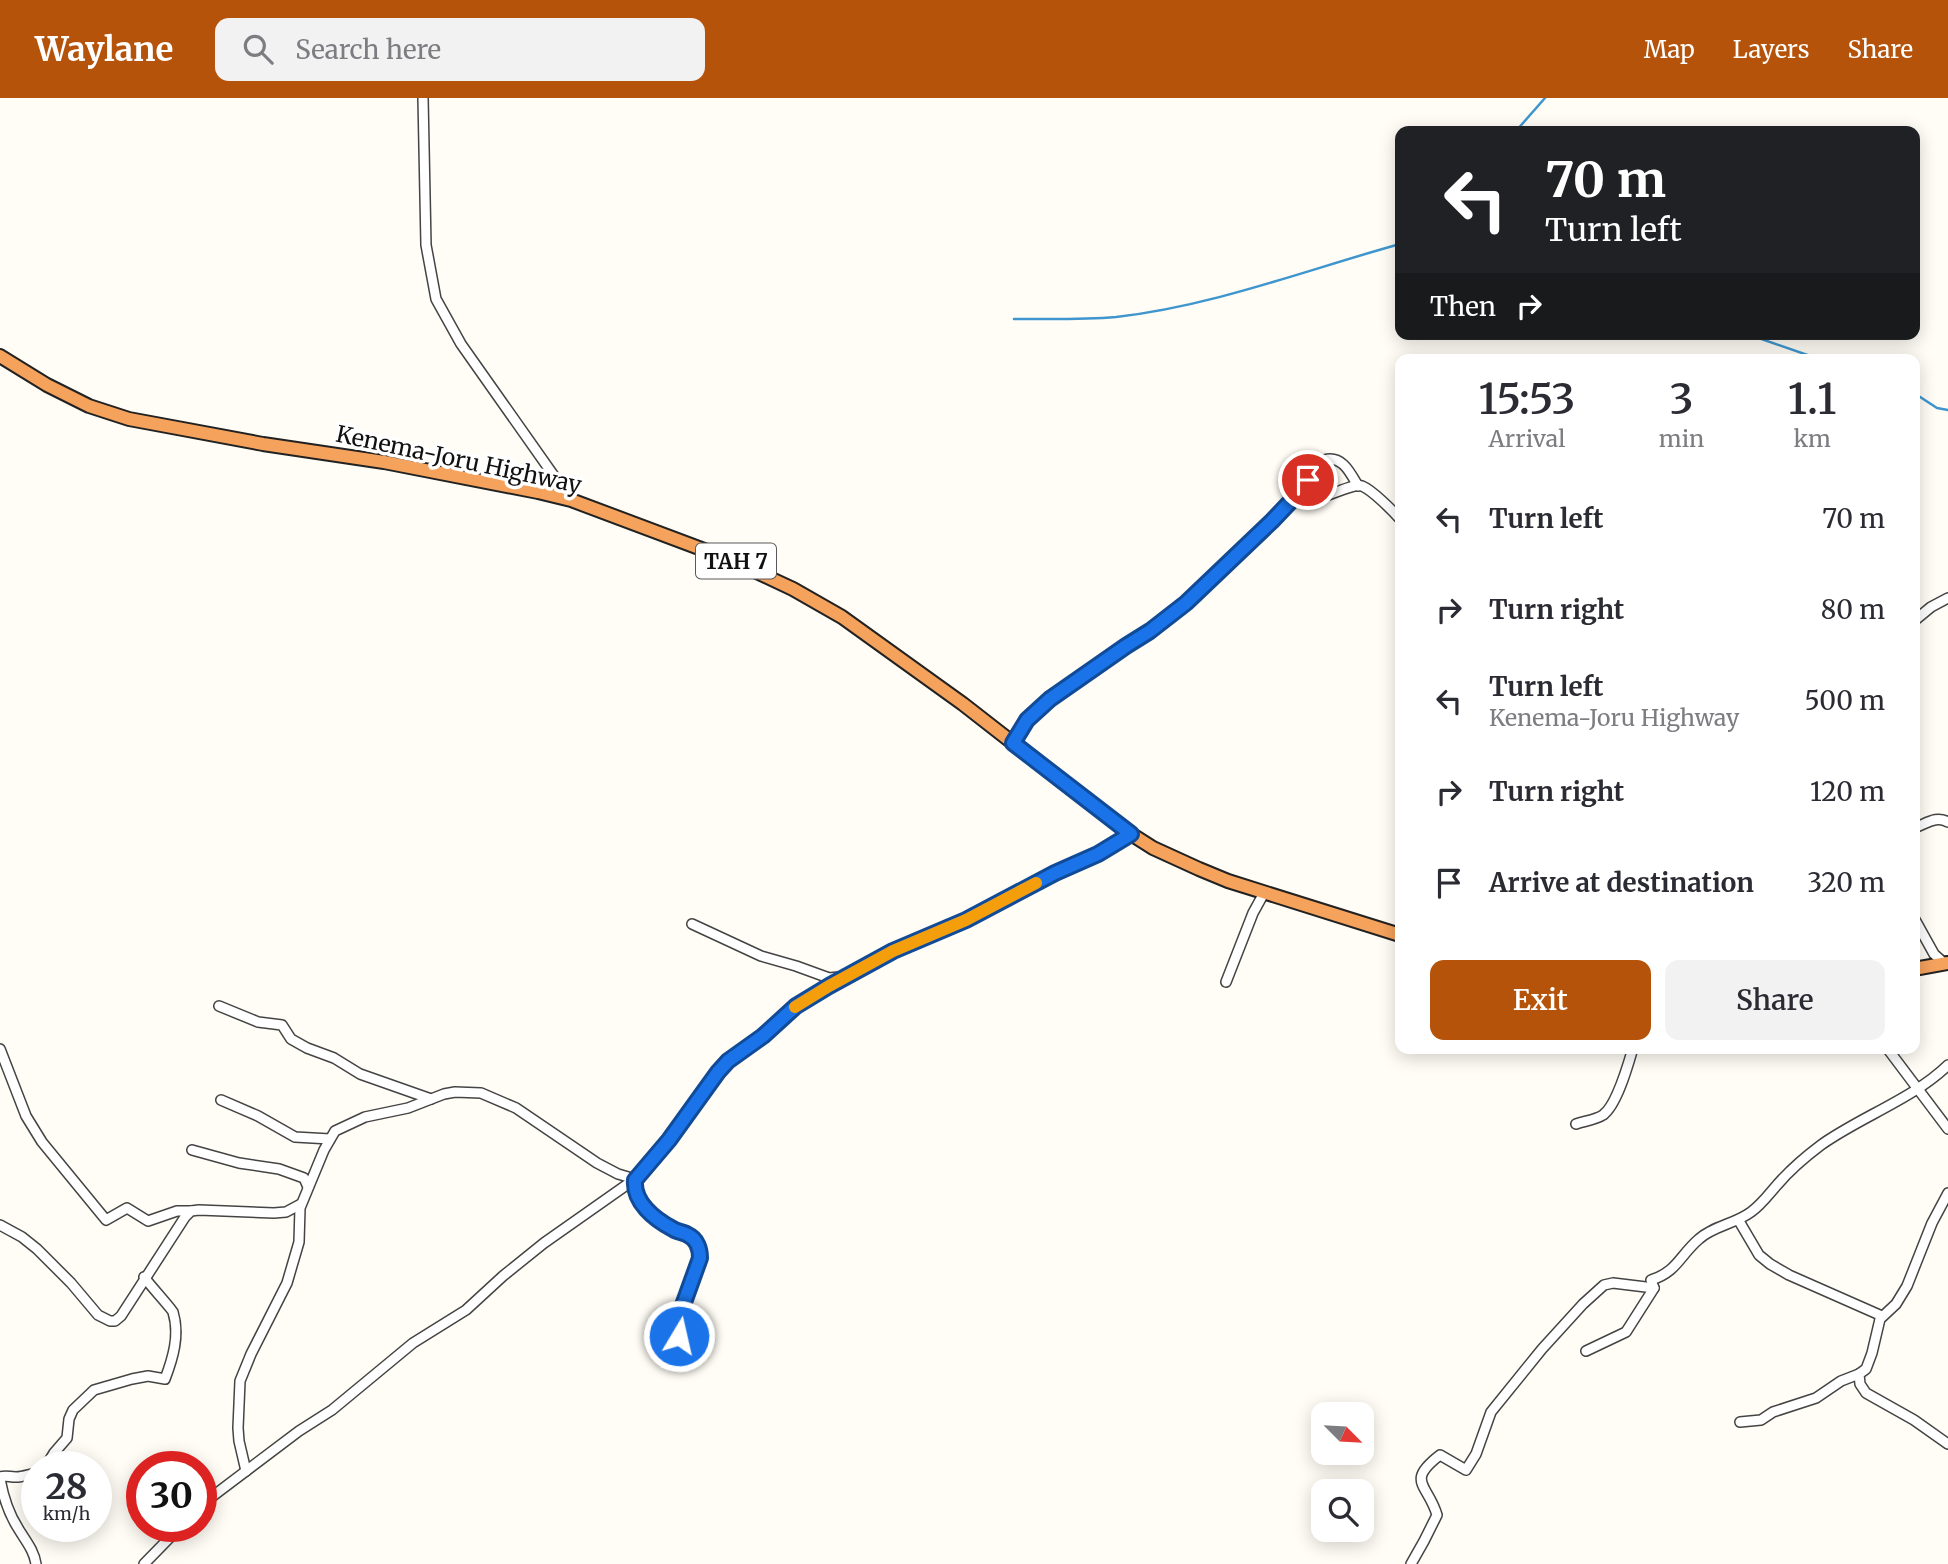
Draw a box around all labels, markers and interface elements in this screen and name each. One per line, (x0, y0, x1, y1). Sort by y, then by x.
search box (215, 18, 705, 81)
text: Waylane (35, 29, 173, 70)
icon: search (239, 30, 277, 68)
text: Search here (295, 33, 441, 66)
text: Map (1644, 34, 1695, 65)
text: Layers (1733, 34, 1809, 65)
text: Share (1847, 34, 1913, 65)
text: 70 m (1545, 149, 1666, 210)
icon: left (1430, 154, 1521, 245)
text: Turn left (1545, 210, 1682, 250)
icon: right (1510, 287, 1548, 325)
text: Then (1430, 290, 1496, 323)
text: 15:53 (1478, 373, 1575, 425)
text: 3 (1670, 373, 1694, 425)
text: 1.1 (1788, 373, 1837, 425)
street label: Kenema-Joru Highway (334, 419, 585, 499)
text: Arrival (1489, 424, 1565, 453)
text: min (1659, 424, 1704, 453)
text: km (1793, 424, 1831, 453)
pin (1278, 450, 1338, 510)
icon: arrive (1289, 461, 1327, 499)
icon: left (1430, 500, 1468, 538)
text: Turn left (1489, 502, 1603, 535)
text: 70 m (1822, 502, 1885, 535)
road number: TAH 7 (696, 544, 776, 578)
icon: right (1430, 591, 1468, 629)
text: Turn right (1489, 593, 1624, 626)
text: 80 m (1821, 593, 1885, 626)
text: Turn left (1489, 670, 1603, 703)
icon: left (1430, 682, 1468, 720)
text: 500 m (1805, 684, 1885, 717)
text: Kenema-Joru Highway (1489, 703, 1739, 732)
icon: right (1430, 773, 1468, 811)
text: Turn right (1489, 775, 1624, 808)
text: 120 m (1810, 775, 1885, 808)
icon: arrive (1430, 864, 1468, 902)
text: Arrive at destination (1489, 866, 1754, 899)
text: 320 m (1807, 866, 1885, 899)
button: Exit (1430, 960, 1651, 1040)
button: Share (1665, 960, 1885, 1040)
position arrow (642, 1299, 716, 1373)
north arrow (1311, 1402, 1374, 1465)
map controls (1311, 1402, 1374, 1542)
speed limit sign: 30 (126, 1451, 217, 1542)
text: 28 (45, 1465, 88, 1509)
button: search (1311, 1479, 1374, 1542)
text: km/h (43, 1502, 90, 1525)

